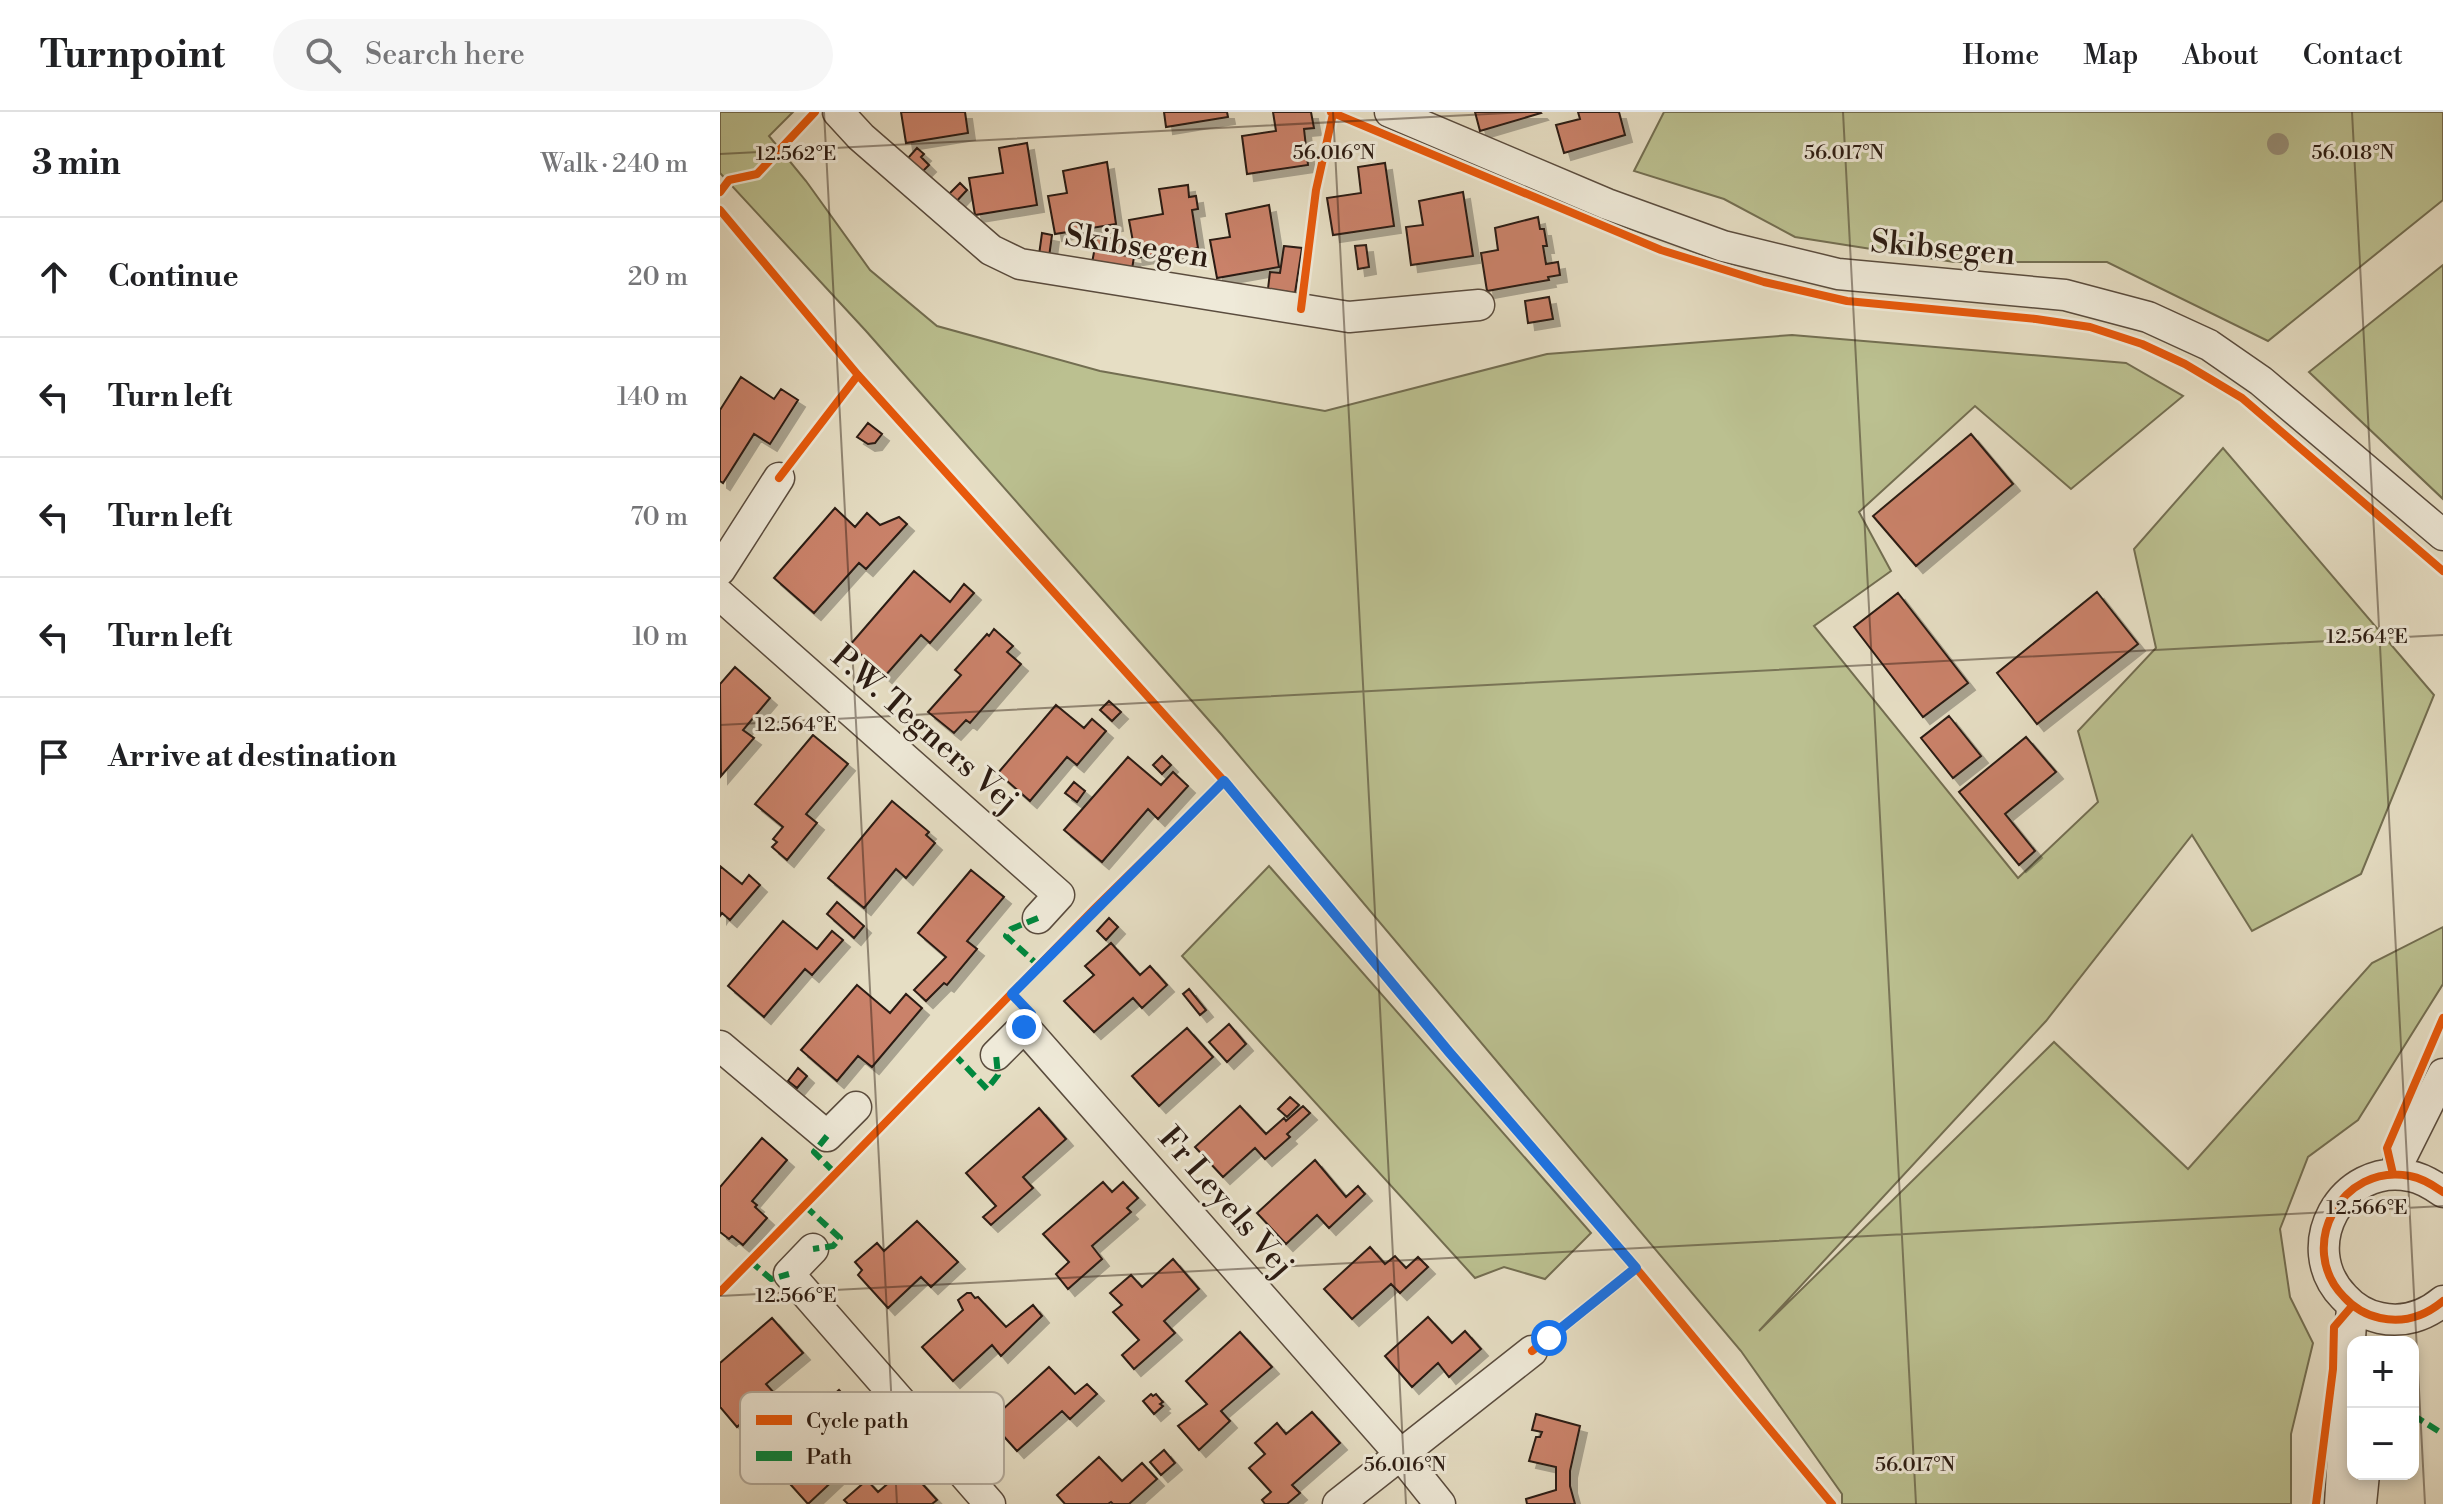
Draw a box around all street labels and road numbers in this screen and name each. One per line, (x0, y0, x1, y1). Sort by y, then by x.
street label: Skibsegen (1062, 215, 1212, 277)
street label: Skibsegen (1869, 222, 2017, 274)
street label: P.W. Tegners Vej (823, 637, 1027, 821)
street label: Fr Leyels Vej (1150, 1119, 1302, 1285)

